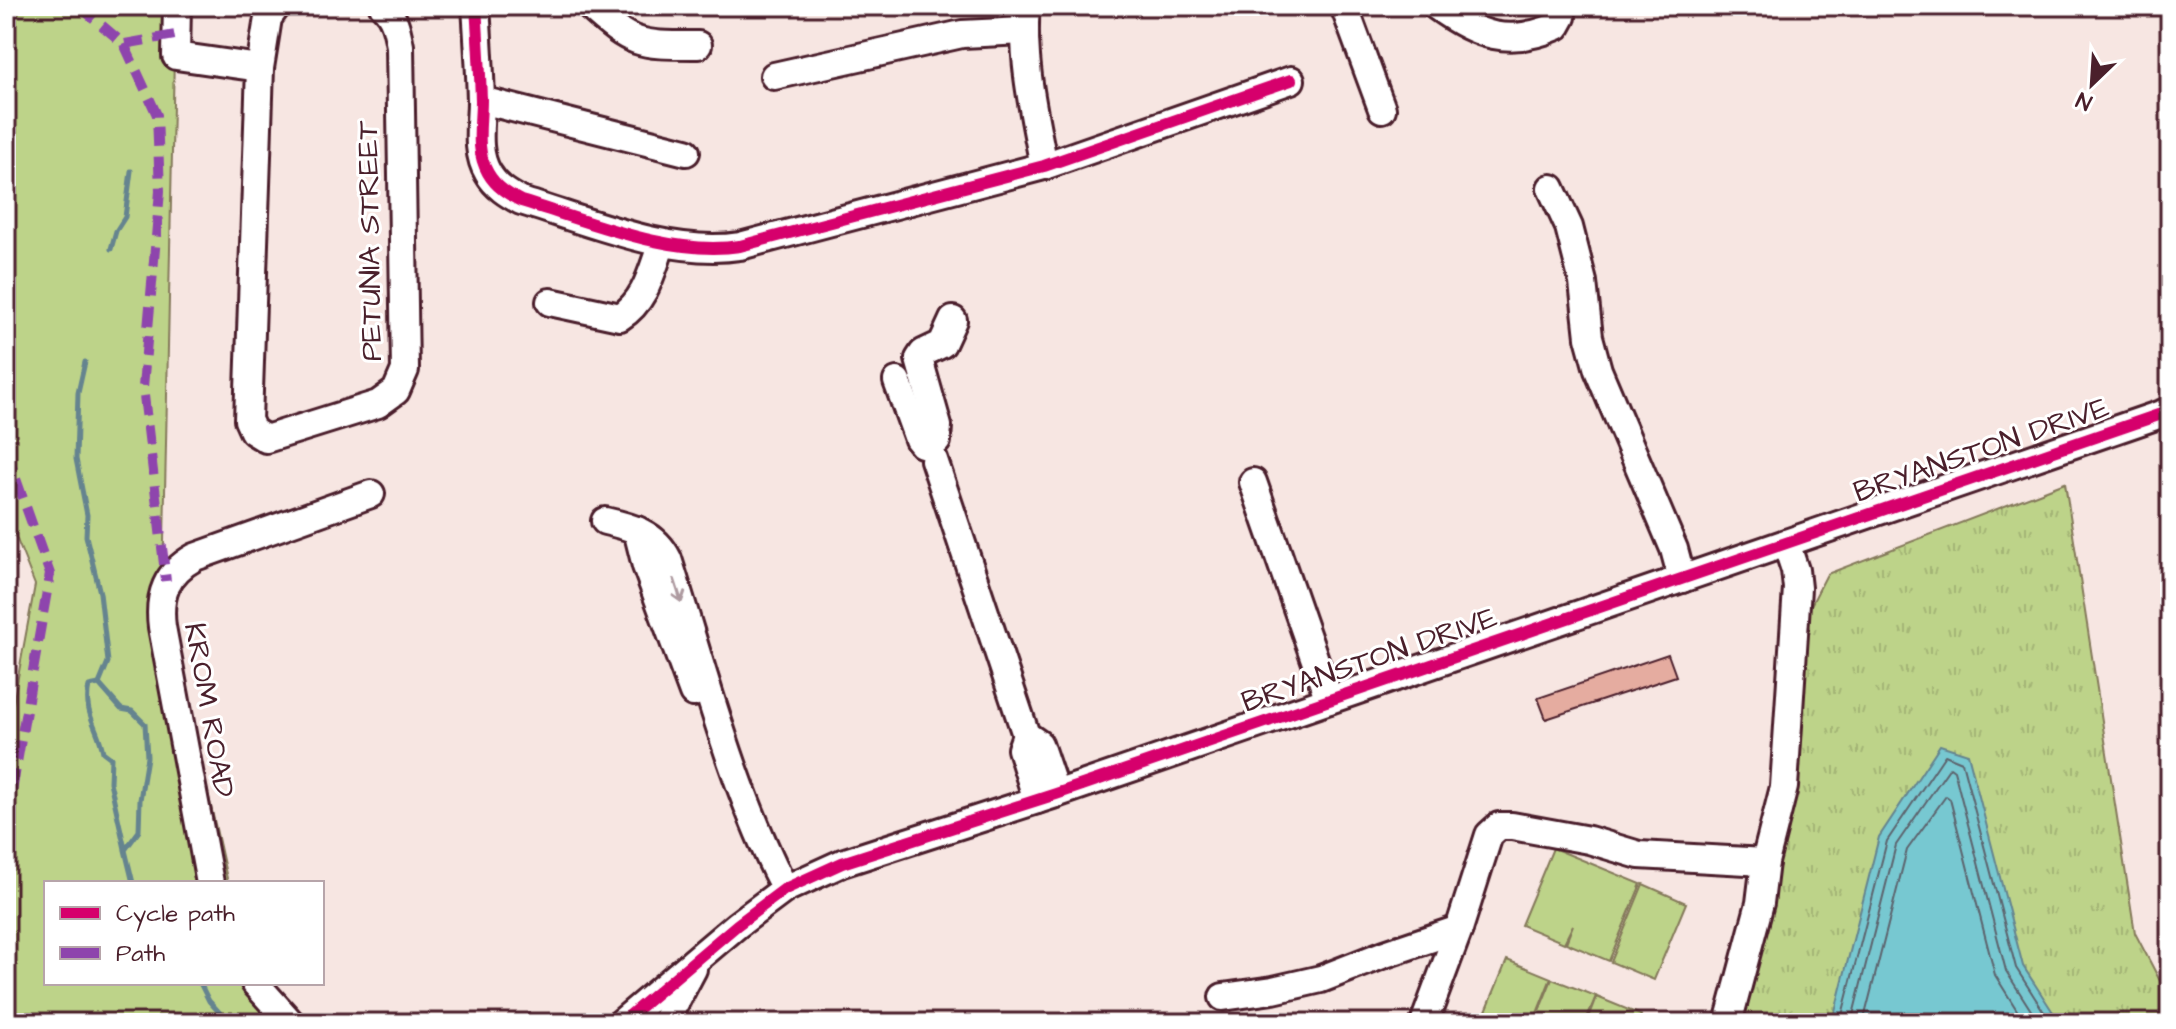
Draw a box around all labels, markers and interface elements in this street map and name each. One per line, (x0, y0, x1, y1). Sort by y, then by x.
north arrow (2052, 44, 2132, 124)
text: N (2071, 84, 2097, 118)
street label: PETUNIA STREET (347, 120, 393, 362)
street label: BRYANSTON DRIVE (1848, 386, 2115, 513)
one-way arrow (672, 579, 687, 604)
street label: BRYANSTON DRIVE (1236, 596, 1503, 723)
street label: KROM ROAD (173, 620, 245, 801)
legend (44, 881, 324, 985)
text: Cycle path (116, 897, 235, 932)
text: Path (116, 937, 165, 971)

